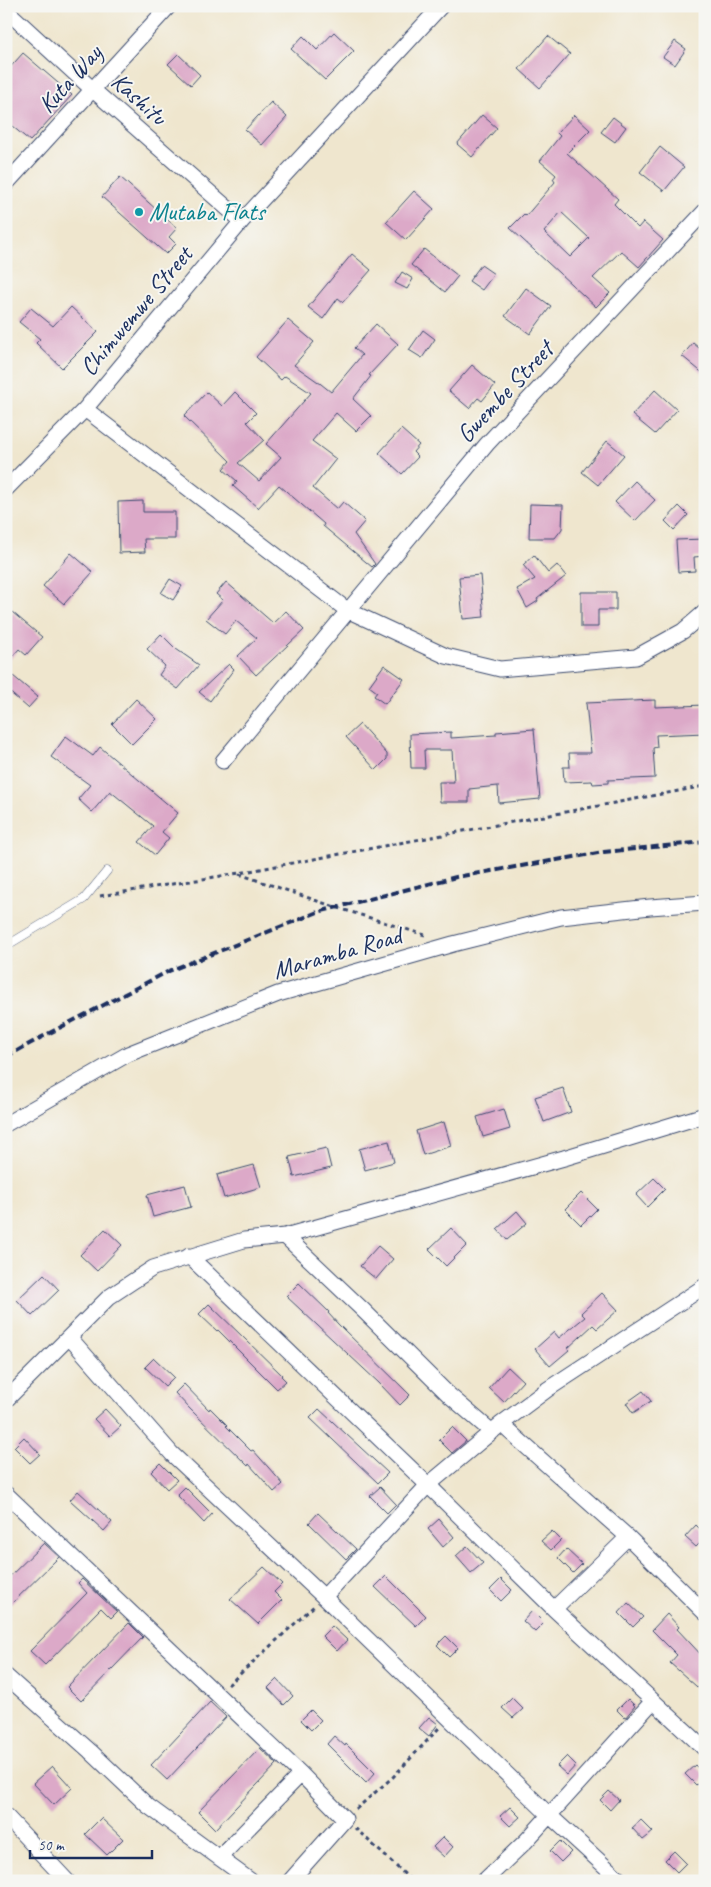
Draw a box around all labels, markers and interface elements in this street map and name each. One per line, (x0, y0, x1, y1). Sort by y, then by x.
street label: Kuta Way (31, 37, 110, 120)
street label: Kashitu (104, 66, 175, 134)
place label: Mutaba Flats (149, 196, 267, 228)
marker: Mutaba Flats (133, 206, 145, 218)
street label: Chimwemwe Street (72, 238, 201, 382)
street label: Gwembe Street (450, 332, 563, 450)
street label: Maramba Road (269, 918, 409, 987)
scale bar (30, 1827, 152, 1859)
text: 50 m (38, 1836, 65, 1855)

